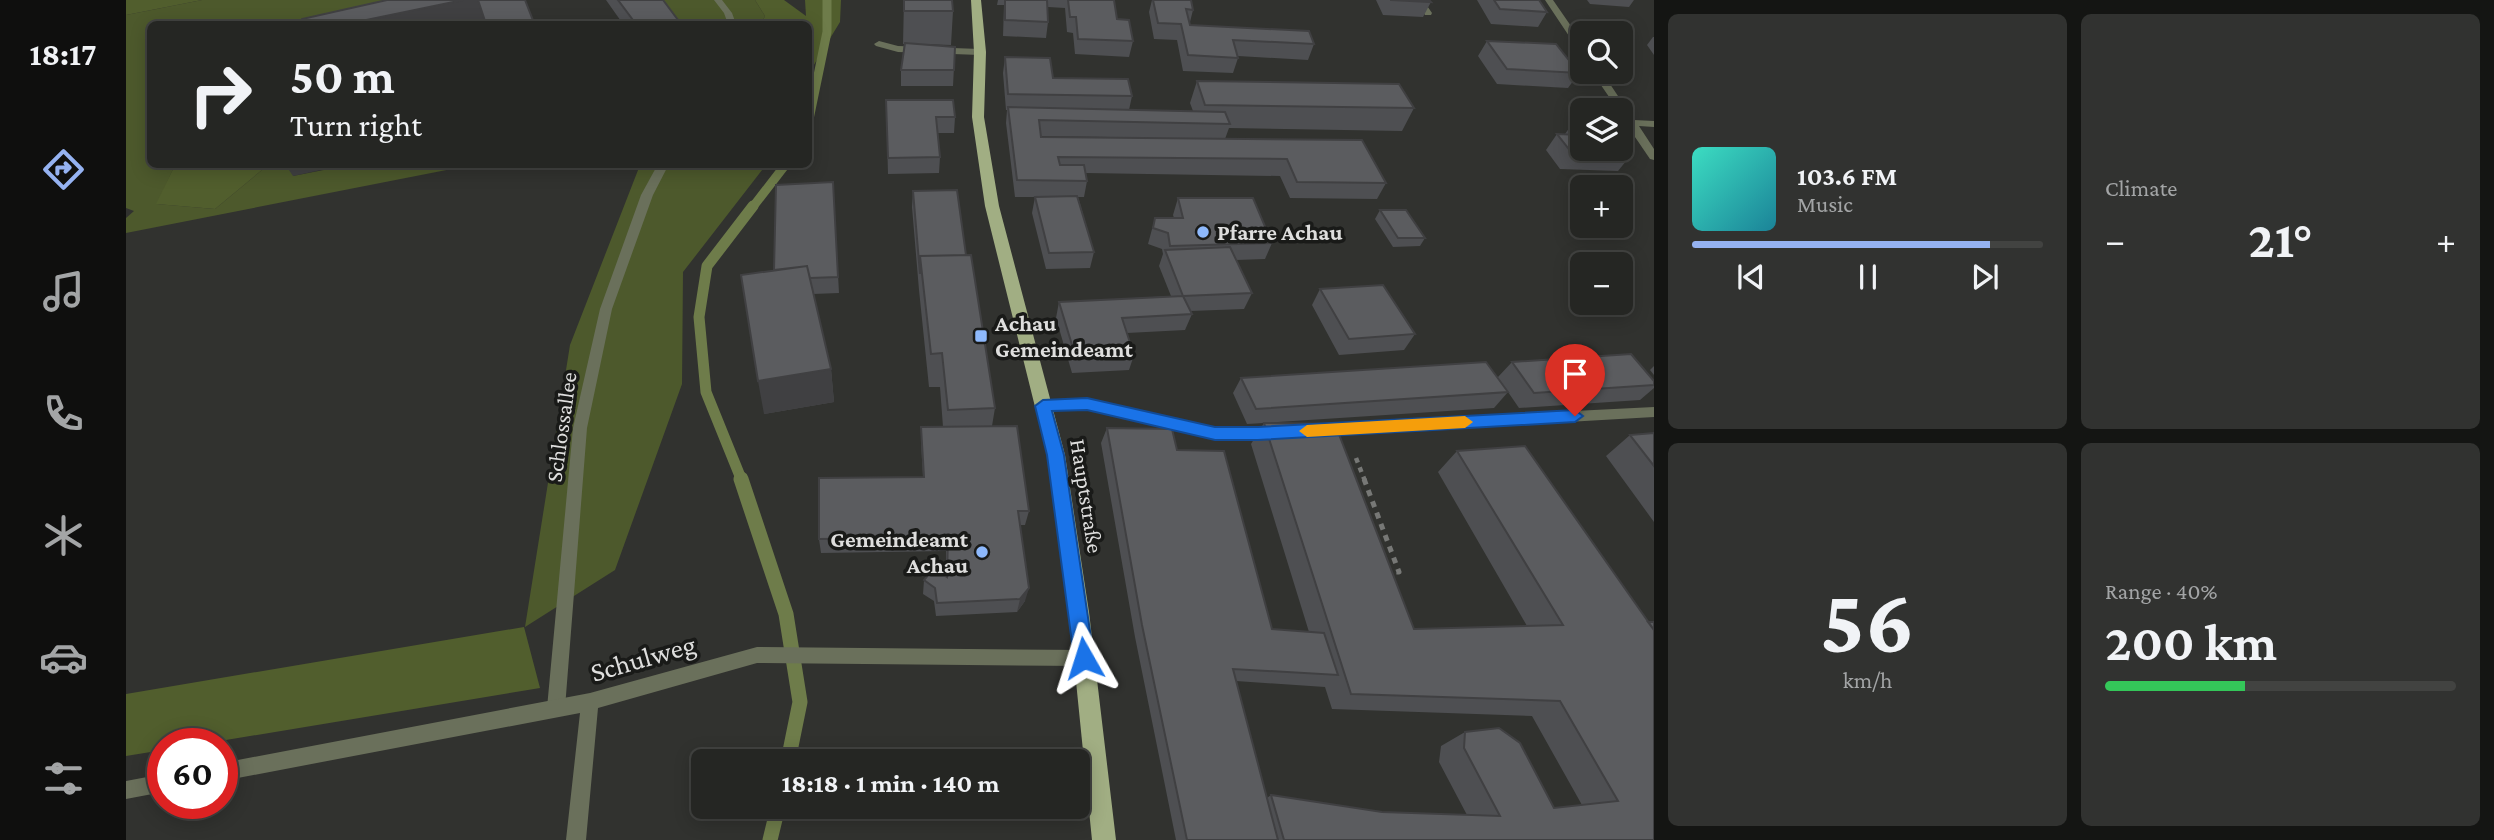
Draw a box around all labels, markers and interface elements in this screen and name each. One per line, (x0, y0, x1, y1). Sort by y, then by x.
map controls (1570, 21, 1633, 315)
button: search (1570, 21, 1633, 84)
text: 18:17 (30, 36, 96, 72)
icon: right (175, 49, 266, 140)
text: 50 m (290, 49, 395, 104)
button: layers (1570, 98, 1633, 161)
text: Turn right (290, 107, 422, 143)
icon: directions (39, 145, 88, 194)
text: 103.6 FM (1797, 162, 1897, 191)
button: + (1570, 175, 1633, 238)
text: Climate (2105, 175, 2177, 201)
text: Music (1797, 191, 1853, 217)
text: 21° (2248, 210, 2313, 268)
place label: Pfarre Achau (1217, 219, 1343, 245)
text: − (2105, 219, 2125, 261)
text: + (2436, 219, 2456, 261)
marker: Pfarre Achau (1195, 224, 1211, 240)
button: − (1570, 252, 1633, 315)
icon: previous (1732, 258, 1770, 296)
icon: pause (1849, 258, 1887, 296)
icon: next (1966, 258, 2004, 296)
icon: music (39, 267, 88, 316)
place label: Achau Gemeindeamt (994, 310, 1134, 362)
marker: Achau Gemeindeamt (973, 328, 989, 344)
pin (1545, 344, 1605, 416)
icon: arrive (1556, 355, 1594, 393)
street label: Schlossallee (540, 370, 582, 484)
icon: phone (39, 389, 88, 438)
street label: Hauptstraße (1065, 437, 1109, 555)
icon: climate (39, 511, 88, 560)
place label: Gemeindeamt Achau (830, 526, 969, 578)
marker: Gemeindeamt Achau (974, 544, 990, 560)
text: 56 (1820, 570, 1915, 672)
text: Range · 40% (2105, 578, 2218, 604)
text: 200 km (2105, 613, 2277, 671)
position arrow (1047, 621, 1121, 695)
street label: Schulweg (587, 628, 700, 688)
icon: car (39, 633, 88, 682)
text: km/h (1843, 667, 1892, 693)
speed limit sign: 60 (147, 728, 238, 819)
icon: filters (39, 754, 88, 803)
text: 18:18 · 1 min · 140 m (782, 769, 999, 798)

